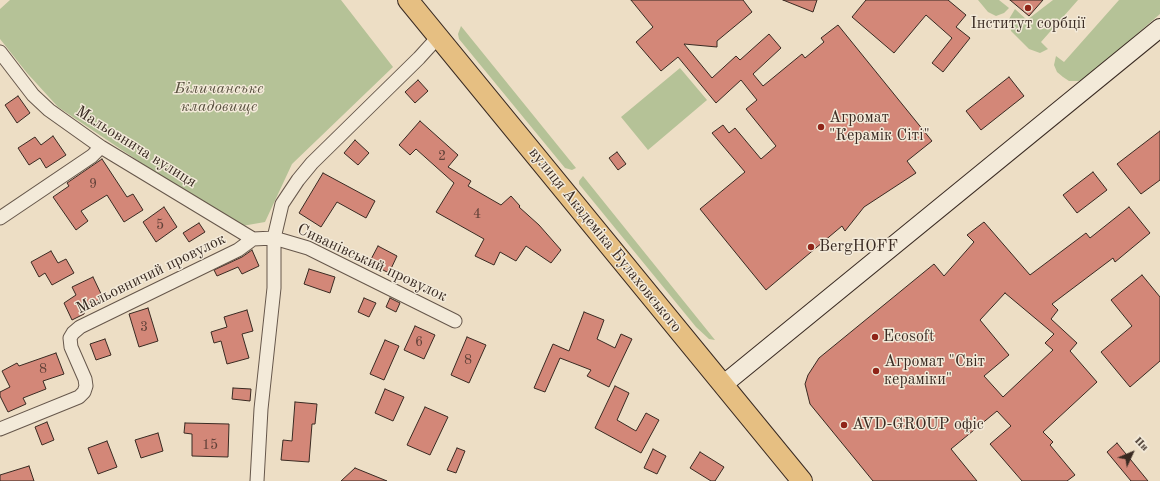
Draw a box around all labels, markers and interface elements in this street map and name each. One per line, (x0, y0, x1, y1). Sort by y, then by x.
marker: Інститут сорбції (1023, 3, 1033, 13)
place label: Інститут сорбції (970, 14, 1086, 34)
park label: Біличанське кладовище (175, 79, 263, 117)
street label: Мальовнича вулиця (72, 102, 200, 192)
place label: Агромат "Керамік Сіті" (829, 108, 930, 146)
marker: Агромат "Керамік Сіті" (816, 122, 826, 132)
street label: вулиця Академіка Булаховського (524, 143, 686, 337)
house number: 2 (438, 148, 446, 164)
house number: 9 (89, 176, 97, 192)
house number: 4 (473, 206, 481, 222)
house number: 5 (156, 217, 164, 233)
street label: Сиванівський провулок (294, 220, 450, 306)
street label: Мальовничий провулок (73, 229, 229, 319)
place label: BergHOFF (819, 237, 898, 257)
marker: BergHOFF (806, 242, 816, 252)
house number: 3 (140, 319, 148, 335)
place label: Ecosoft (883, 327, 935, 347)
marker: Ecosoft (870, 332, 880, 342)
house number: 6 (415, 334, 423, 350)
house number: 8 (464, 352, 472, 368)
place label: Агромат "Світ кераміки" (884, 352, 985, 390)
house number: 8 (39, 361, 47, 377)
marker: Агромат "Світ кераміки" (871, 366, 881, 376)
place label: AVD-GROUP офіс (852, 415, 984, 435)
marker: AVD-GROUP офіс (839, 420, 849, 430)
north arrow (1112, 433, 1152, 473)
text: Пн (1132, 435, 1150, 454)
house number: 15 (202, 437, 218, 453)

